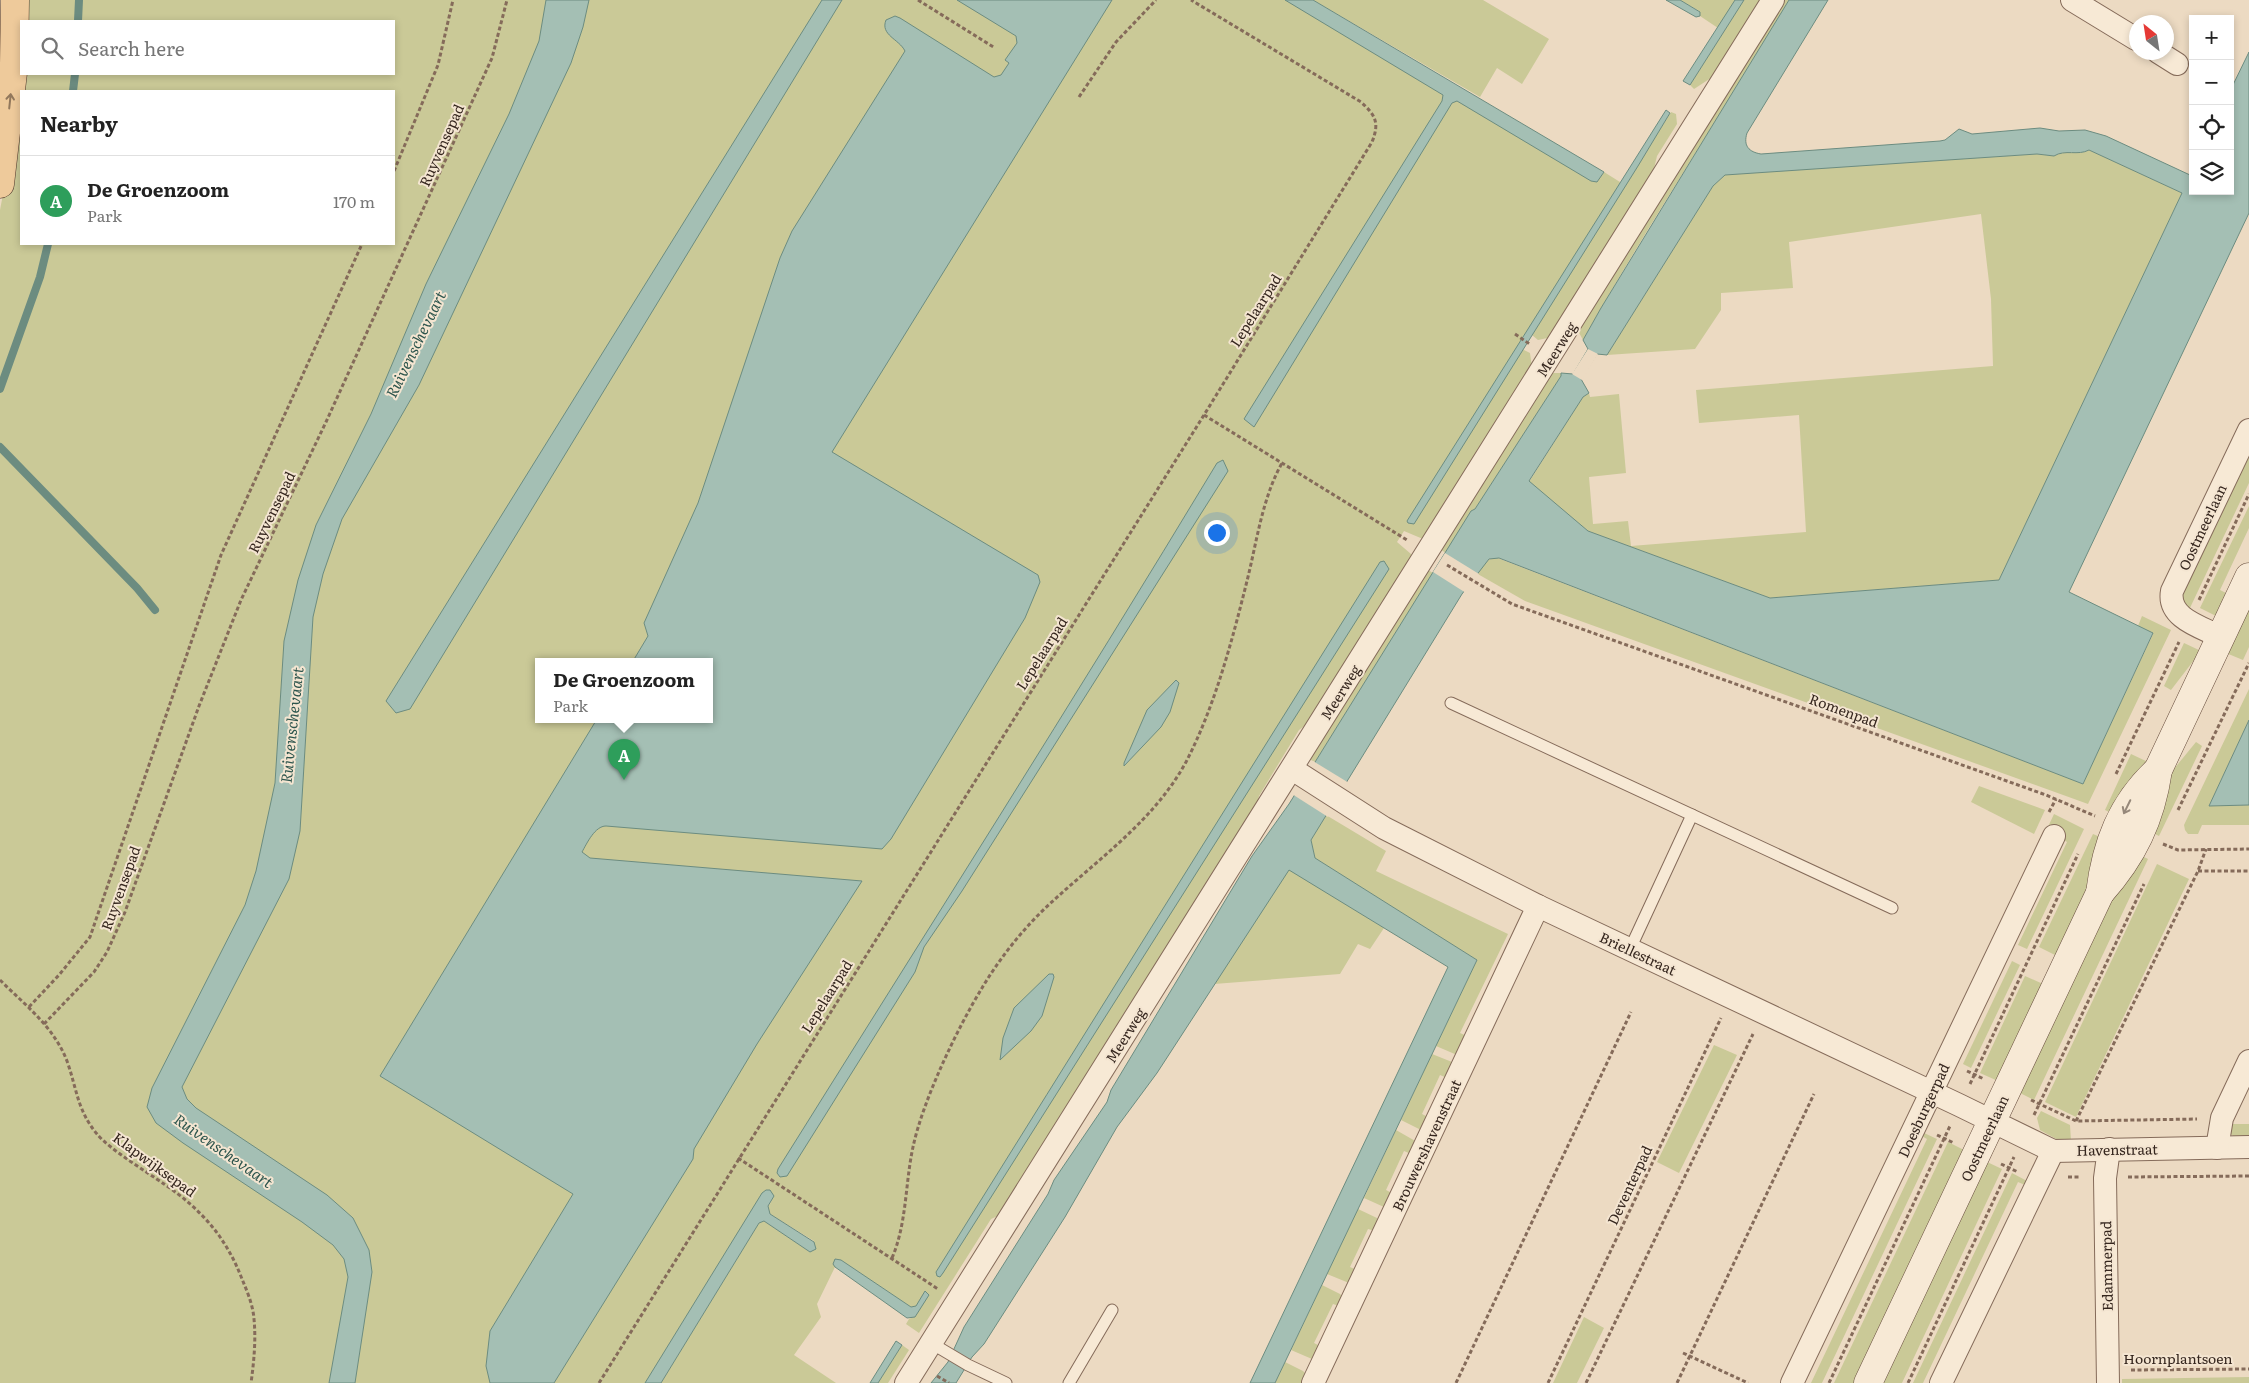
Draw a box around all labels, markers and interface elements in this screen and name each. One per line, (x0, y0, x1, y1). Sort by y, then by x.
north arrow (2129, 15, 2174, 60)
map controls (2189, 15, 2234, 195)
button: + (2189, 15, 2234, 60)
search box (20, 20, 395, 75)
icon: search (38, 34, 66, 62)
text: Search here (78, 34, 185, 62)
button: − (2189, 60, 2234, 105)
one-way arrow (5, 93, 15, 109)
street label: Ruyvensepad (414, 100, 468, 189)
button: locate (2189, 105, 2234, 150)
text: Nearby (40, 107, 118, 138)
button: layers (2189, 150, 2234, 195)
text: De Groenzoom (87, 175, 229, 203)
text: A (50, 189, 62, 213)
text: 170 m (333, 189, 375, 213)
text: Park (87, 203, 122, 227)
street label: Lepelaarpad (1225, 269, 1286, 350)
water label: Ruivenschevaart (379, 287, 451, 401)
street label: Meerweg (1531, 317, 1581, 380)
street label: Ruyvensepad (243, 468, 300, 556)
street label: Oostmeerlaan (2173, 480, 2231, 574)
your location (1204, 520, 1230, 546)
street label: Lepelaarpad (1011, 612, 1072, 693)
popup (535, 658, 713, 723)
street label: Meerweg (1315, 660, 1365, 723)
text: De Groenzoom (553, 665, 695, 693)
water label: Ruivenschevaart (273, 666, 309, 784)
street label: Romenpad (1807, 688, 1882, 732)
text: Park (553, 693, 588, 717)
pin: A (608, 739, 640, 780)
one-way arrow (2122, 799, 2131, 814)
street label: Ruyvensepad (95, 843, 145, 933)
street label: Briellestraat (1596, 927, 1680, 980)
street label: Lepelaarpad (796, 955, 857, 1036)
street label: Meerweg (1100, 1003, 1150, 1066)
street label: Doesburgerpad (1892, 1059, 1954, 1160)
street label: Brouwershavenstraat (1387, 1076, 1465, 1214)
street label: Oostmeerlaan (1955, 1091, 2013, 1185)
water label: Ruivenschevaart (170, 1107, 278, 1193)
street label: Klapwijksepad (109, 1127, 201, 1201)
street label: Havenstraat (2076, 1138, 2158, 1160)
street label: Deventerpad (1602, 1142, 1656, 1228)
street label: Edammerpad (2095, 1220, 2117, 1311)
street label: Hoornplantsoen (2123, 1348, 2233, 1368)

